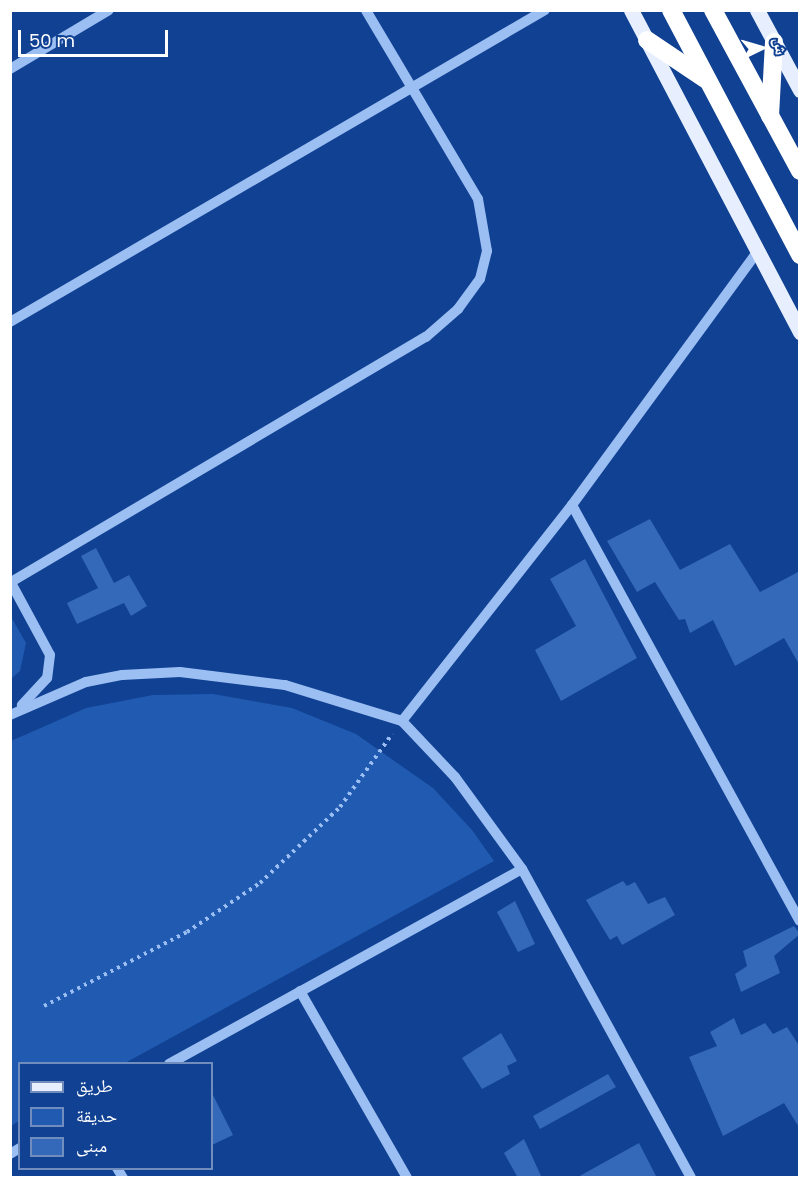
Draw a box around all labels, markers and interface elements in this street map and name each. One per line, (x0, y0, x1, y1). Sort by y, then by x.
scale bar (21, 18, 171, 56)
north arrow (732, 18, 792, 78)
text: 50 m (29, 28, 75, 53)
text: ش (768, 37, 793, 56)
legend (18, 1062, 213, 1170)
text: طريق (76, 1073, 113, 1098)
text: حديقة (76, 1103, 117, 1128)
text: مبنى (76, 1133, 107, 1158)

